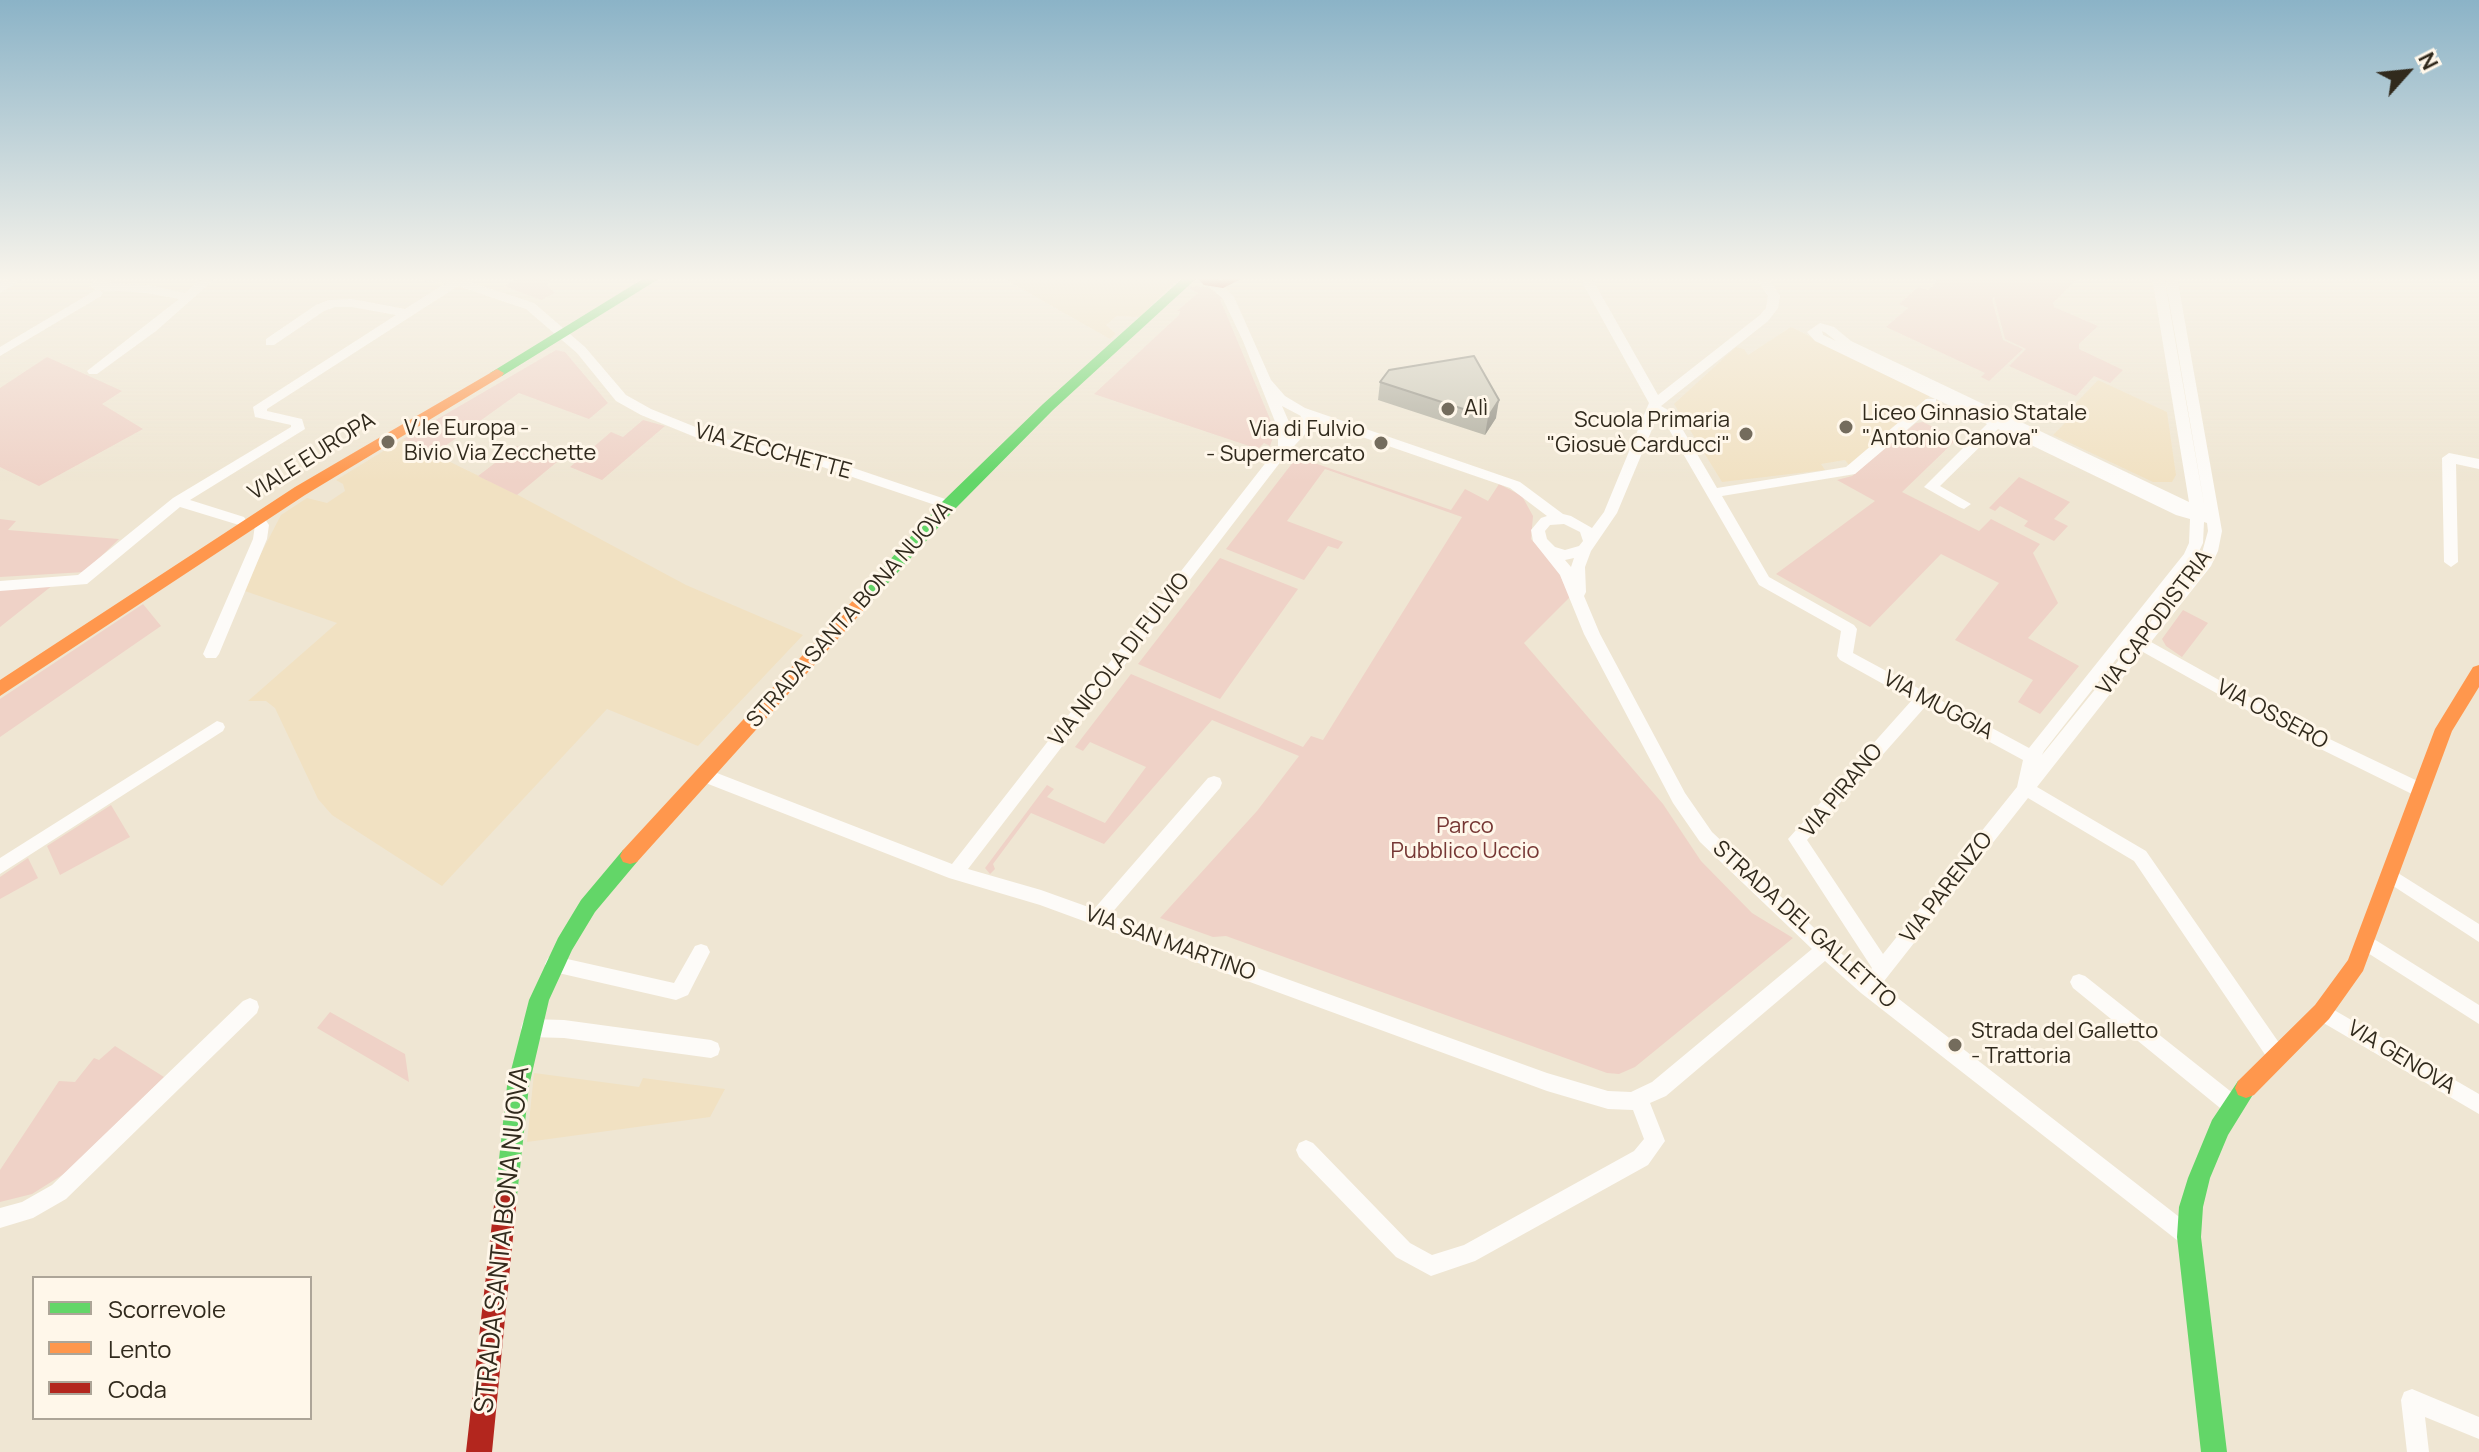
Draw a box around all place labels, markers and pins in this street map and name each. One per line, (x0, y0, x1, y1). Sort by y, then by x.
place label: Alì (1464, 396, 1488, 422)
marker: Alì (1439, 400, 1457, 418)
place label: Liceo Ginnasio Statale "Antonio Canova" (1862, 401, 2087, 452)
place label: Scuola Primaria "Giosuè Carducci" (1547, 408, 1730, 460)
place label: V.le Europa - Bivio Via Zecchette (404, 416, 596, 468)
place label: Via di Fulvio - Supermercato (1206, 417, 1365, 468)
marker: Liceo Ginnasio Statale "Antonio Canova" (1837, 418, 1855, 436)
marker: Scuola Primaria "Giosuè Carducci" (1737, 425, 1755, 443)
marker: V.le Europa - Bivio Via Zecchette (379, 433, 397, 451)
marker: Via di Fulvio - Supermercato (1372, 434, 1390, 452)
place label: Strada del Galletto - Trattoria (1971, 1019, 2158, 1070)
marker: Strada del Galletto - Trattoria (1946, 1036, 1964, 1054)

